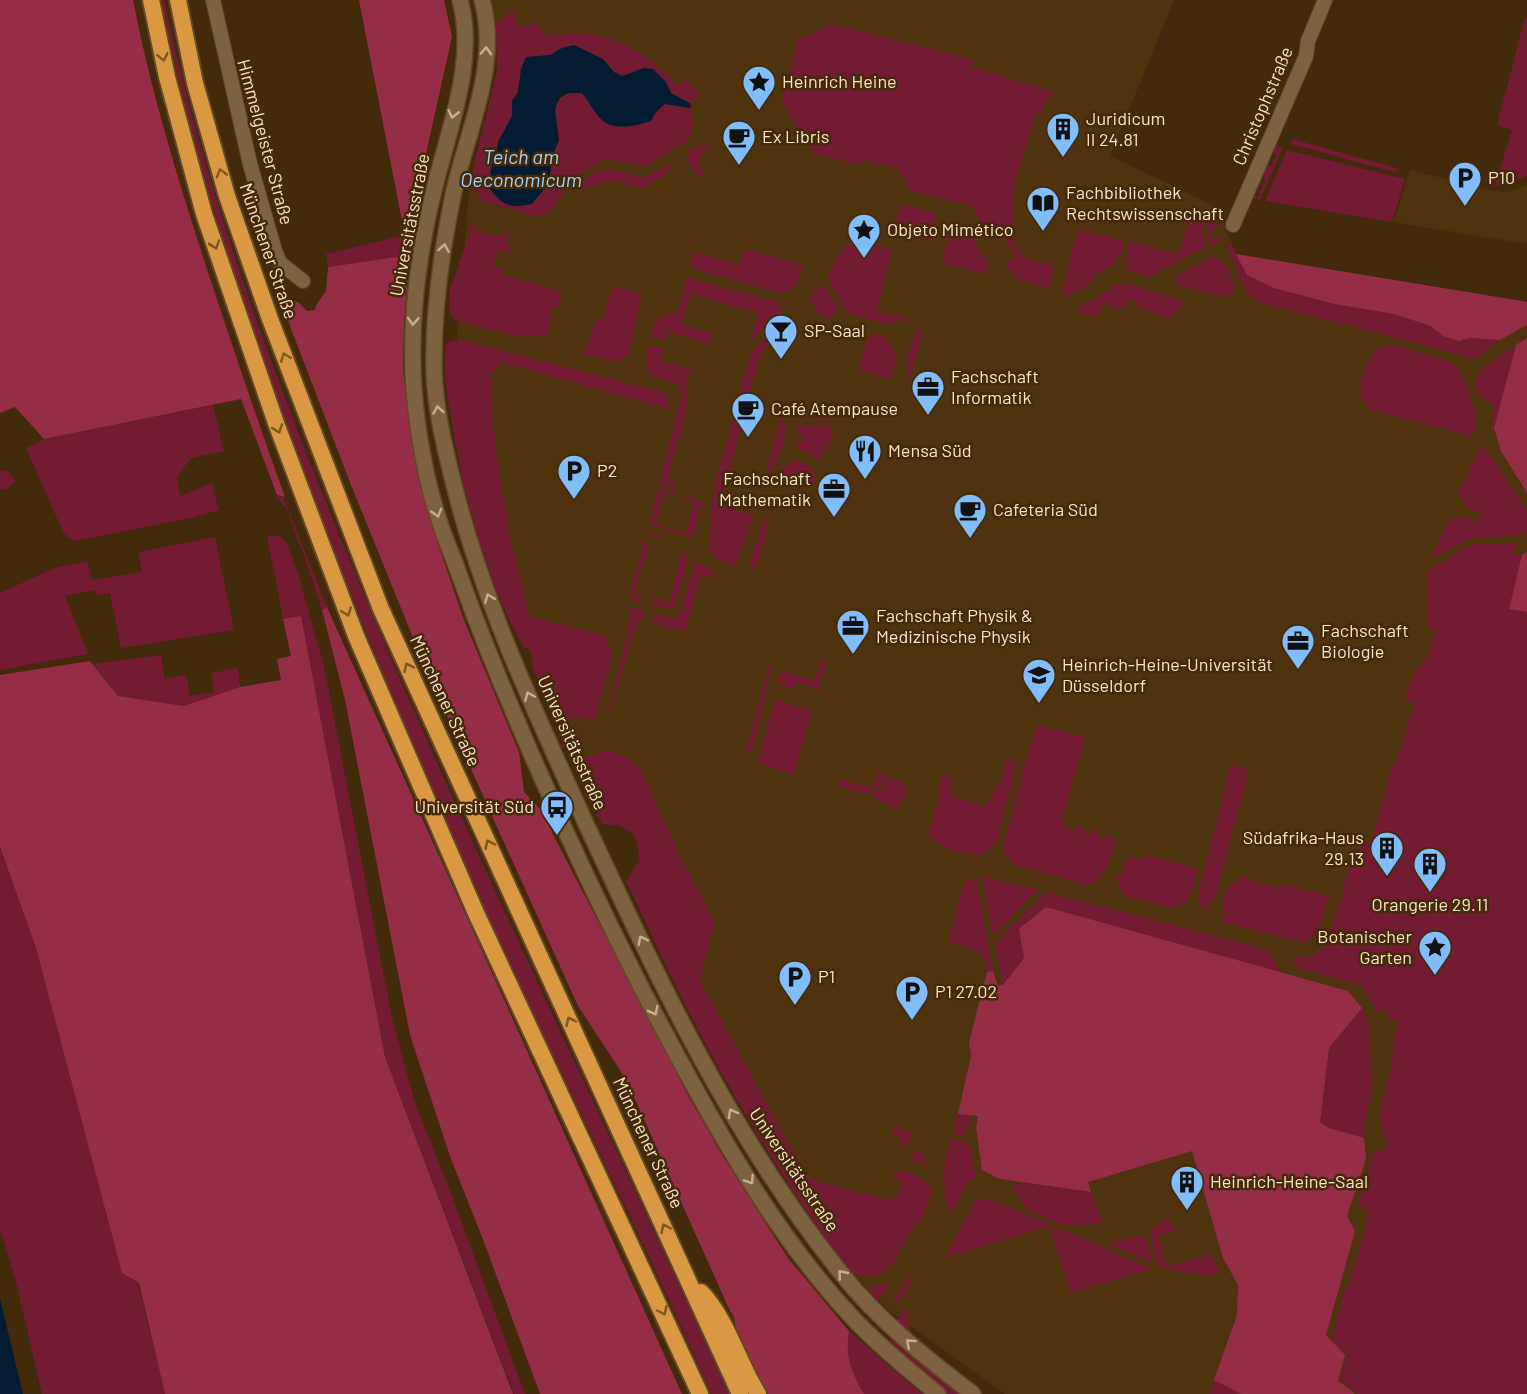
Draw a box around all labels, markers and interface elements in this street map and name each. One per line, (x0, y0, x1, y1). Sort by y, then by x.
street label: Christophstraße (1227, 43, 1297, 168)
one-way arrow (480, 46, 492, 55)
one-way arrow (156, 52, 169, 62)
street label: Himmelgeister Straße (233, 56, 299, 227)
place icon: Heinrich Heine (741, 64, 777, 111)
place label: Heinrich Heine (782, 70, 897, 92)
place label: Juridicum II 24.81 (1086, 107, 1166, 150)
one-way arrow (447, 108, 460, 118)
building icon: Juridicum II 24.81 (1045, 111, 1081, 158)
cafe icon: Ex Libris (721, 119, 757, 166)
place label: Ex Libris (762, 125, 830, 147)
water label: Teich am Oeconomicum (460, 144, 582, 191)
street label: Universitätsstraße (384, 152, 434, 298)
parking icon: P10 (1447, 160, 1483, 207)
place label: P10 (1488, 166, 1515, 188)
one-way arrow (216, 168, 228, 179)
street label: Münchener Straße (235, 180, 303, 322)
place label: Fachbibliothek Rechtswissenschaft (1066, 181, 1224, 224)
library icon: Fachbibliothek Rechtswissenschaft (1025, 185, 1061, 232)
place icon: Objeto Mimético (846, 212, 882, 259)
place label: Objeto Mimético (887, 218, 1014, 240)
one-way arrow (207, 239, 220, 250)
one-way arrow (437, 243, 450, 253)
bar icon: SP-Saal (763, 313, 799, 360)
one-way arrow (407, 316, 420, 325)
place label: SP-Saal (804, 319, 865, 341)
one-way arrow (279, 353, 292, 363)
place label: Fachschaft Informatik (951, 365, 1039, 408)
office icon: Fachschaft Informatik (910, 369, 946, 416)
cafe icon: Café Atempause (730, 391, 766, 438)
place label: Café Atempause (771, 397, 898, 419)
one-way arrow (432, 405, 445, 415)
one-way arrow (271, 424, 284, 434)
restaurant icon: Mensa Süd (847, 433, 883, 480)
place label: Mensa Süd (888, 439, 972, 461)
parking icon: P2 (556, 453, 592, 500)
place label: P2 (597, 459, 617, 481)
place label: Fachschaft Mathematik (719, 467, 811, 510)
office icon: Fachschaft Mathematik (816, 471, 852, 518)
cafe icon: Cafeteria Süd (952, 492, 988, 539)
place label: Cafeteria Süd (993, 498, 1098, 520)
one-way arrow (430, 507, 442, 518)
one-way arrow (484, 593, 497, 603)
place label: Fachschaft Physik & Medizinische Physik (876, 604, 1033, 647)
one-way arrow (340, 606, 352, 617)
office icon: Fachschaft Physik & Medizinische Physik (835, 608, 871, 655)
place label: Fachschaft Biologie (1321, 619, 1409, 662)
office icon: Fachschaft Biologie (1280, 623, 1316, 670)
street label: Münchener Straße (406, 631, 486, 770)
place label: Heinrich-Heine-Universität Düsseldorf (1062, 653, 1273, 696)
school or university icon: Heinrich-Heine-Universität Düsseldorf (1021, 657, 1057, 704)
one-way arrow (403, 662, 415, 673)
street label: Universitätsstraße (533, 672, 612, 813)
one-way arrow (524, 691, 536, 702)
bus stop icon: Universität Süd (539, 789, 575, 836)
place label: Universität Süd (415, 795, 534, 817)
place label: Südafrika-Haus 29.13 (1243, 826, 1364, 869)
building icon: Südafrika-Haus 29.13 (1369, 830, 1405, 877)
one-way arrow (484, 839, 496, 850)
building icon: Orangerie 29.11 (1412, 846, 1448, 893)
place label: Orangerie 29.11 (1372, 893, 1488, 915)
place label: Botanischer Garten (1317, 925, 1412, 968)
place icon: Botanischer Garten (1417, 929, 1453, 976)
one-way arrow (638, 936, 649, 947)
parking icon: P1 (777, 959, 813, 1006)
place label: P1 (818, 965, 835, 987)
parking icon: P1 27.02 (894, 974, 930, 1021)
place label: P1 27.02 (935, 980, 997, 1002)
one-way arrow (647, 1004, 658, 1015)
one-way arrow (566, 1017, 578, 1028)
street label: Münchener Straße (609, 1073, 689, 1212)
street label: Universitätsstraße (745, 1103, 844, 1236)
one-way arrow (728, 1109, 740, 1119)
building icon: Heinrich-Heine-Saal (1169, 1164, 1205, 1211)
place label: Heinrich-Heine-Saal (1210, 1170, 1368, 1192)
one-way arrow (743, 1174, 755, 1184)
one-way arrow (661, 1223, 673, 1234)
one-way arrow (838, 1270, 849, 1281)
one-way arrow (655, 1305, 667, 1316)
one-way arrow (906, 1339, 917, 1350)

